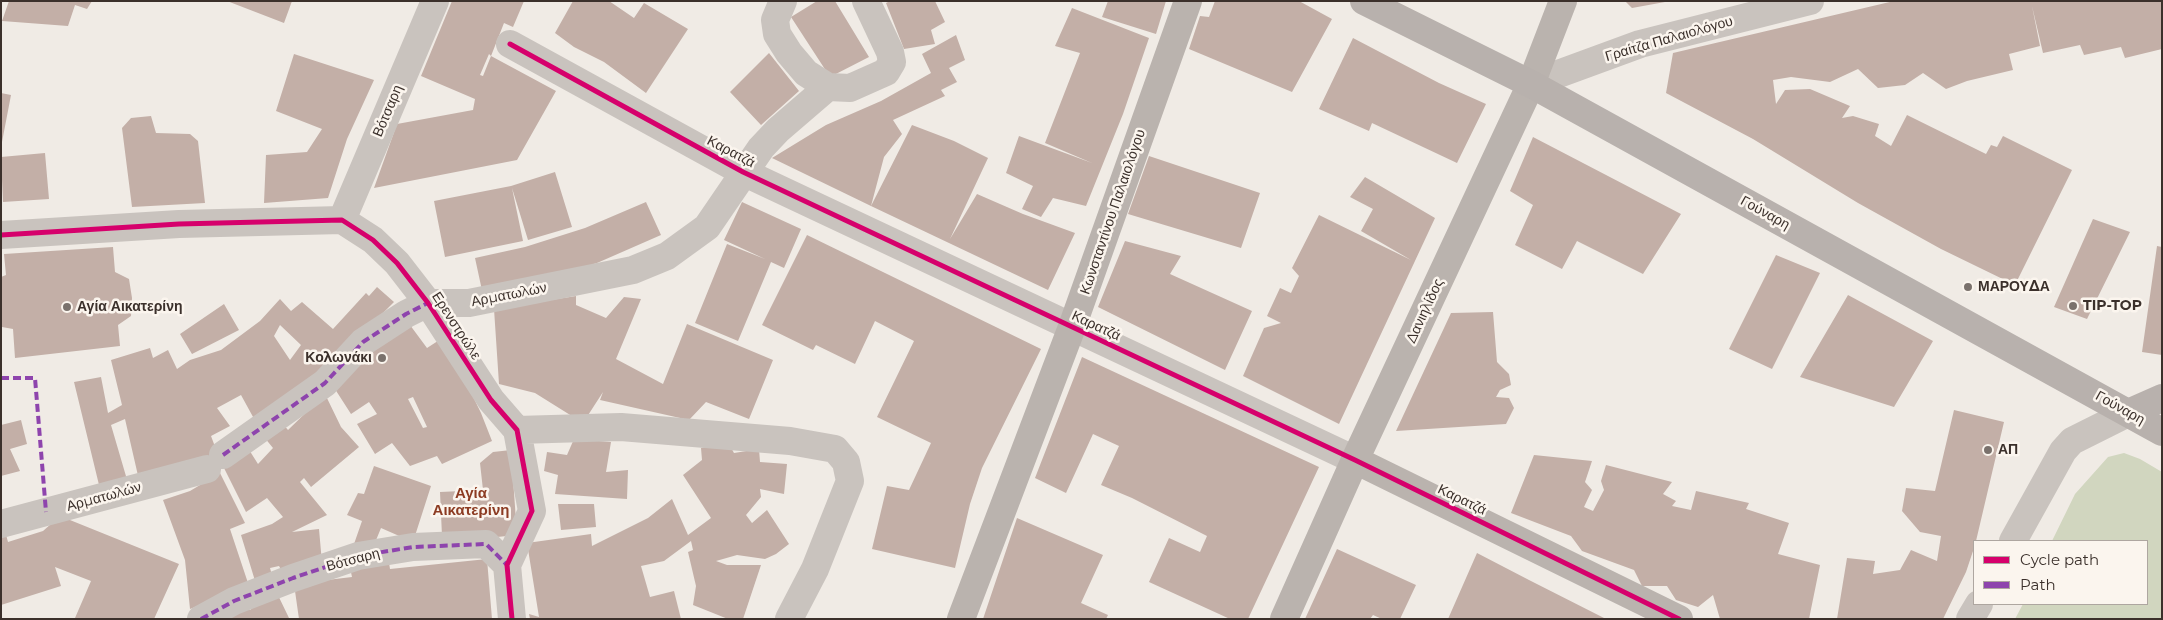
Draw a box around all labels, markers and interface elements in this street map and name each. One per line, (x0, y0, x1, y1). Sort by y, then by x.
street label: Γραίτζα Παλαιολόγου (1603, 13, 1735, 65)
street label: Βότσαρη (370, 83, 406, 139)
street label: Κωνσταντίνου Παλαιολόγου (1077, 127, 1149, 297)
street label: Καρατζά (704, 132, 758, 172)
street label: Γούναρη (1737, 193, 1793, 233)
street label: Δανιηλίδος (1403, 276, 1447, 346)
street label: Αρματωλών (470, 279, 548, 311)
place label: ΜΑΡΟΥΔΑ (1978, 279, 2050, 295)
marker: ΜΑΡΟΥΔΑ (1962, 281, 1974, 293)
street label: Ερενστρώλε (428, 289, 484, 363)
place label: TIP-TOP (2083, 298, 2142, 314)
place label: Αγία Αικατερίνη (77, 299, 183, 315)
marker: TIP-TOP (2067, 300, 2079, 312)
marker: Αγία Αικατερίνη (61, 301, 73, 313)
street label: Καρατζά (1069, 307, 1123, 345)
place label: Κολωνάκι (305, 350, 372, 366)
marker: Κολωνάκι (376, 352, 388, 364)
street label: Γούναρη (2092, 388, 2148, 428)
place label: ΑΠ (1998, 442, 2018, 458)
marker: ΑΠ (1982, 444, 1994, 456)
street label: Αρματωλών (65, 479, 143, 515)
street label: Καρατζά (1435, 481, 1489, 519)
district label: Αγία Αικατερίνη (433, 485, 509, 520)
legend (1973, 540, 2148, 605)
street label: Βότσαρη (324, 545, 382, 575)
text: Cycle path (2020, 550, 2099, 569)
text: Path (2020, 575, 2056, 594)

